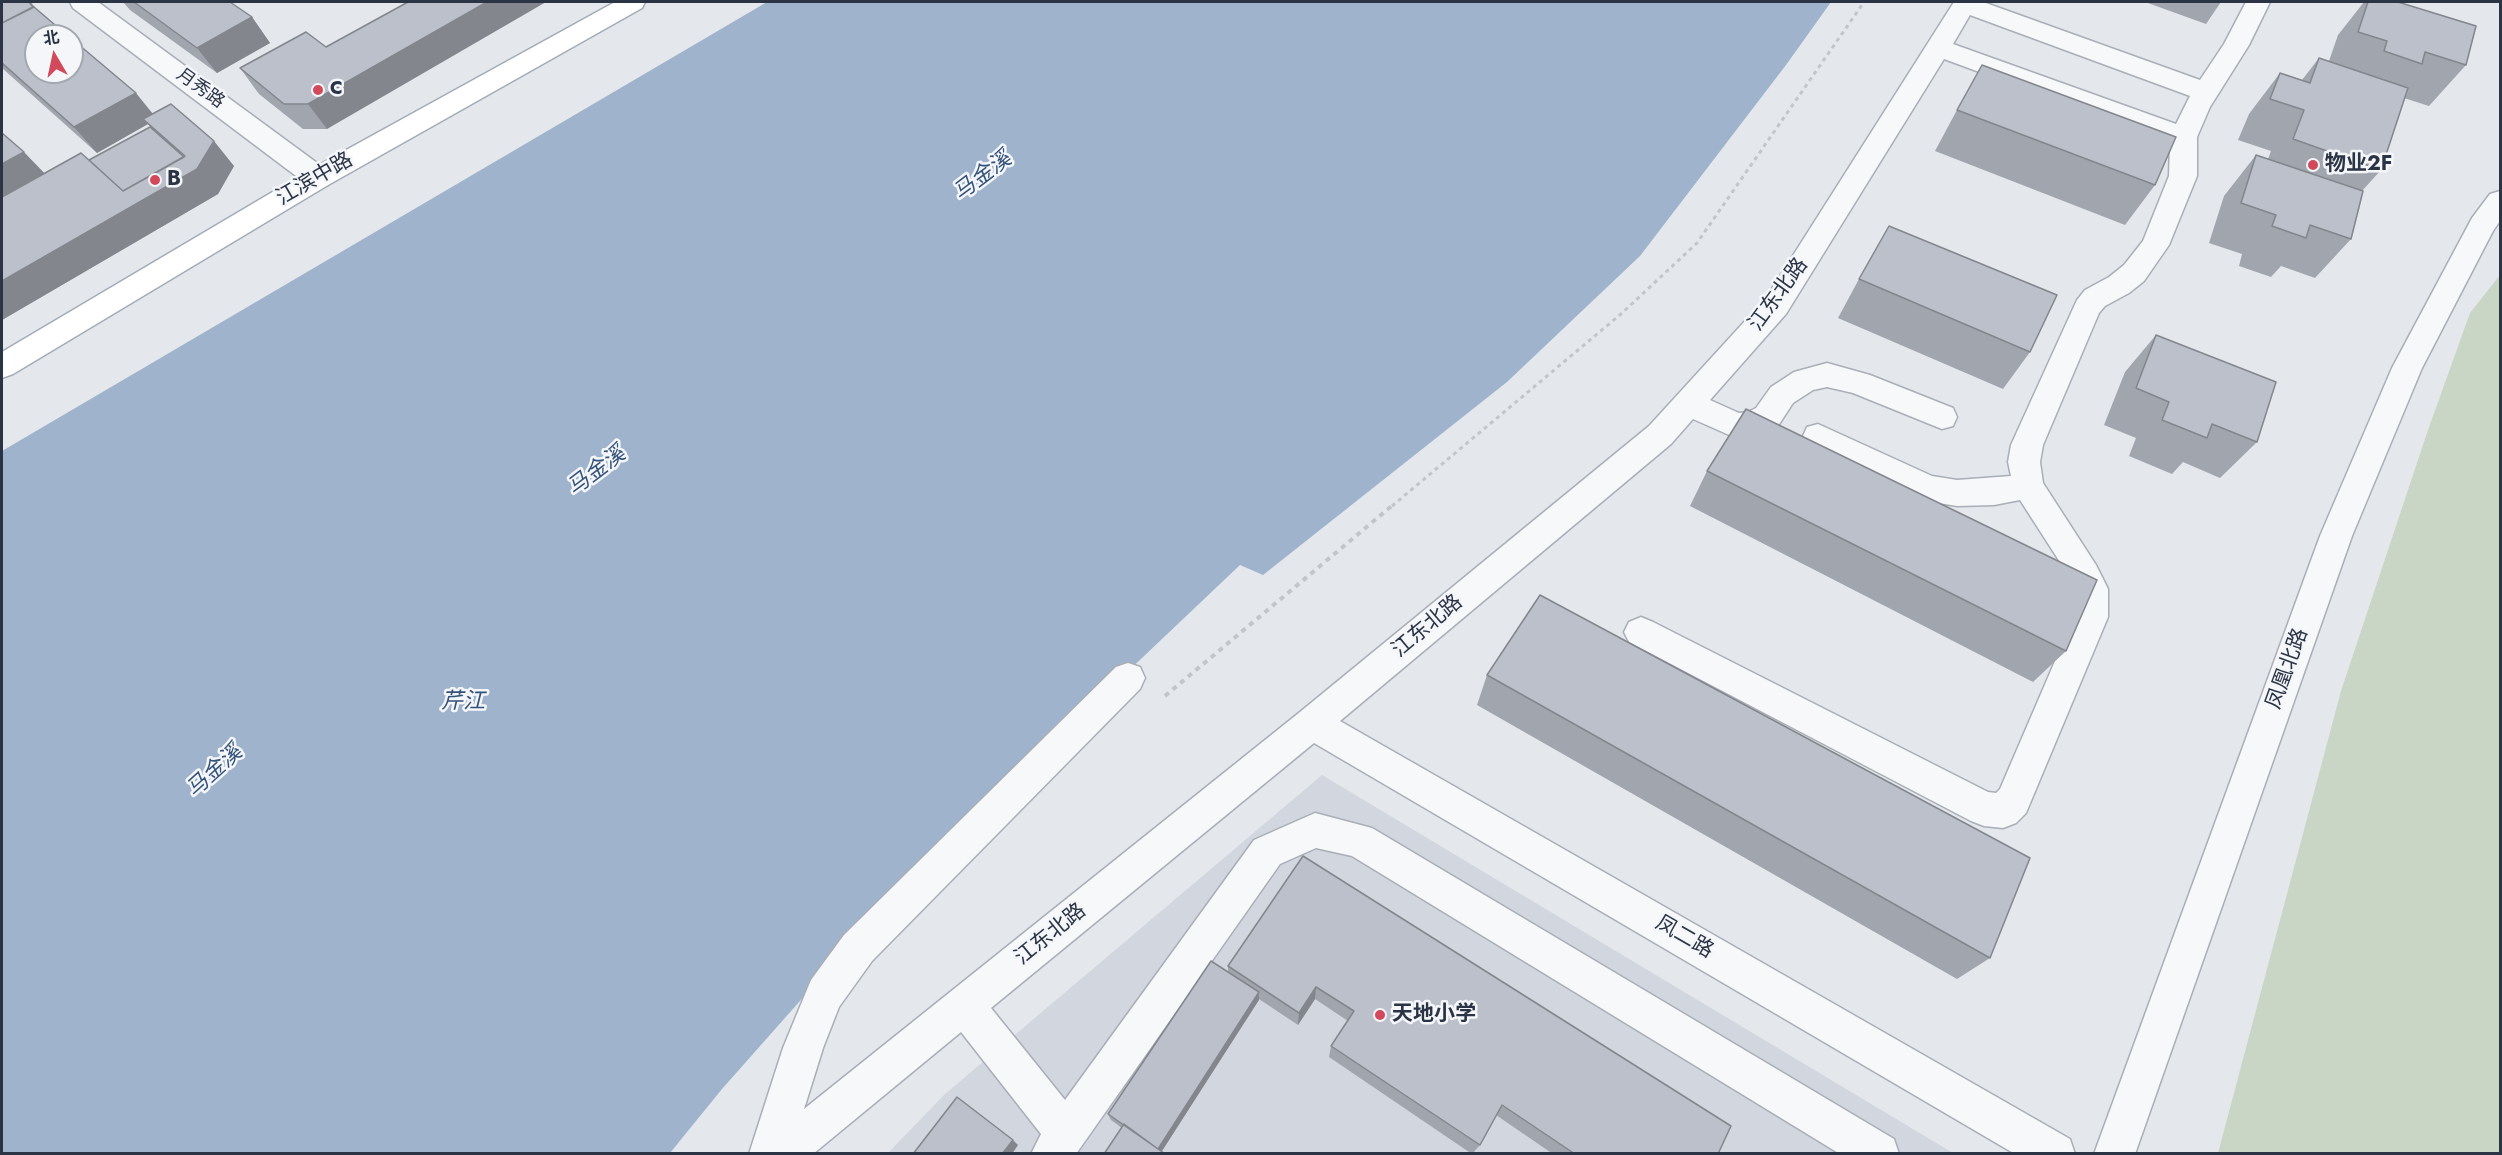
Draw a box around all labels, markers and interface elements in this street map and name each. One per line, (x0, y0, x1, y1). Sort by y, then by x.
north arrow (24, 24, 84, 84)
text: 北 (42, 25, 61, 50)
street label: 月秀路 (172, 64, 228, 114)
place label: C (330, 79, 343, 101)
marker: C (311, 83, 325, 97)
water label: 马金溪 (949, 147, 1017, 207)
street label: 江滨中路 (272, 148, 358, 212)
place label: 物业2F (2325, 152, 2392, 178)
marker: 物业2F (2306, 158, 2320, 172)
place label: B (167, 167, 181, 193)
marker: B (148, 173, 162, 187)
street label: 江东北路 (1744, 254, 1814, 336)
water label: 马金溪 (563, 442, 631, 502)
street label: 江东北路 (1388, 590, 1468, 664)
street label: 凤凰北路 (2262, 625, 2314, 713)
water label: 芹江 (441, 690, 485, 716)
water label: 马金溪 (182, 740, 248, 804)
street label: 江东北路 (1010, 899, 1092, 971)
street label: 凤二路 (1650, 911, 1718, 965)
place label: 天地小学 (1392, 1002, 1476, 1028)
marker: 天地小学 (1373, 1008, 1387, 1022)

